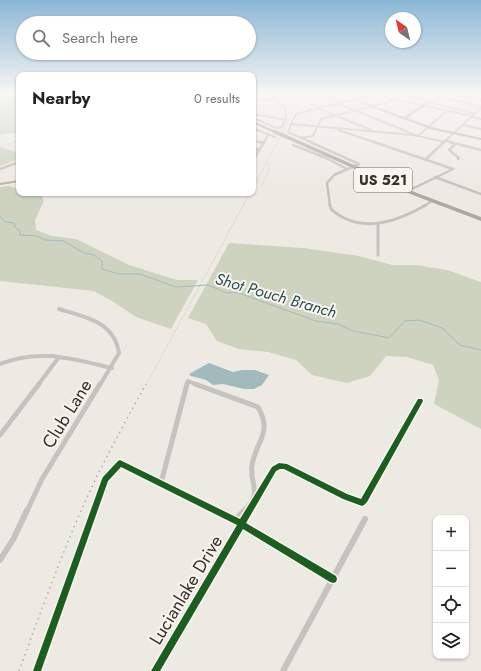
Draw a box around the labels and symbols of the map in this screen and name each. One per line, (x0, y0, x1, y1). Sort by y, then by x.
north arrow (385, 12, 421, 48)
road number: US 521 (354, 168, 412, 192)
water label: Shot Pouch Branch (212, 267, 339, 324)
street label: Club Lane (36, 374, 98, 454)
street label: Lucianlake Drive (143, 530, 229, 650)

